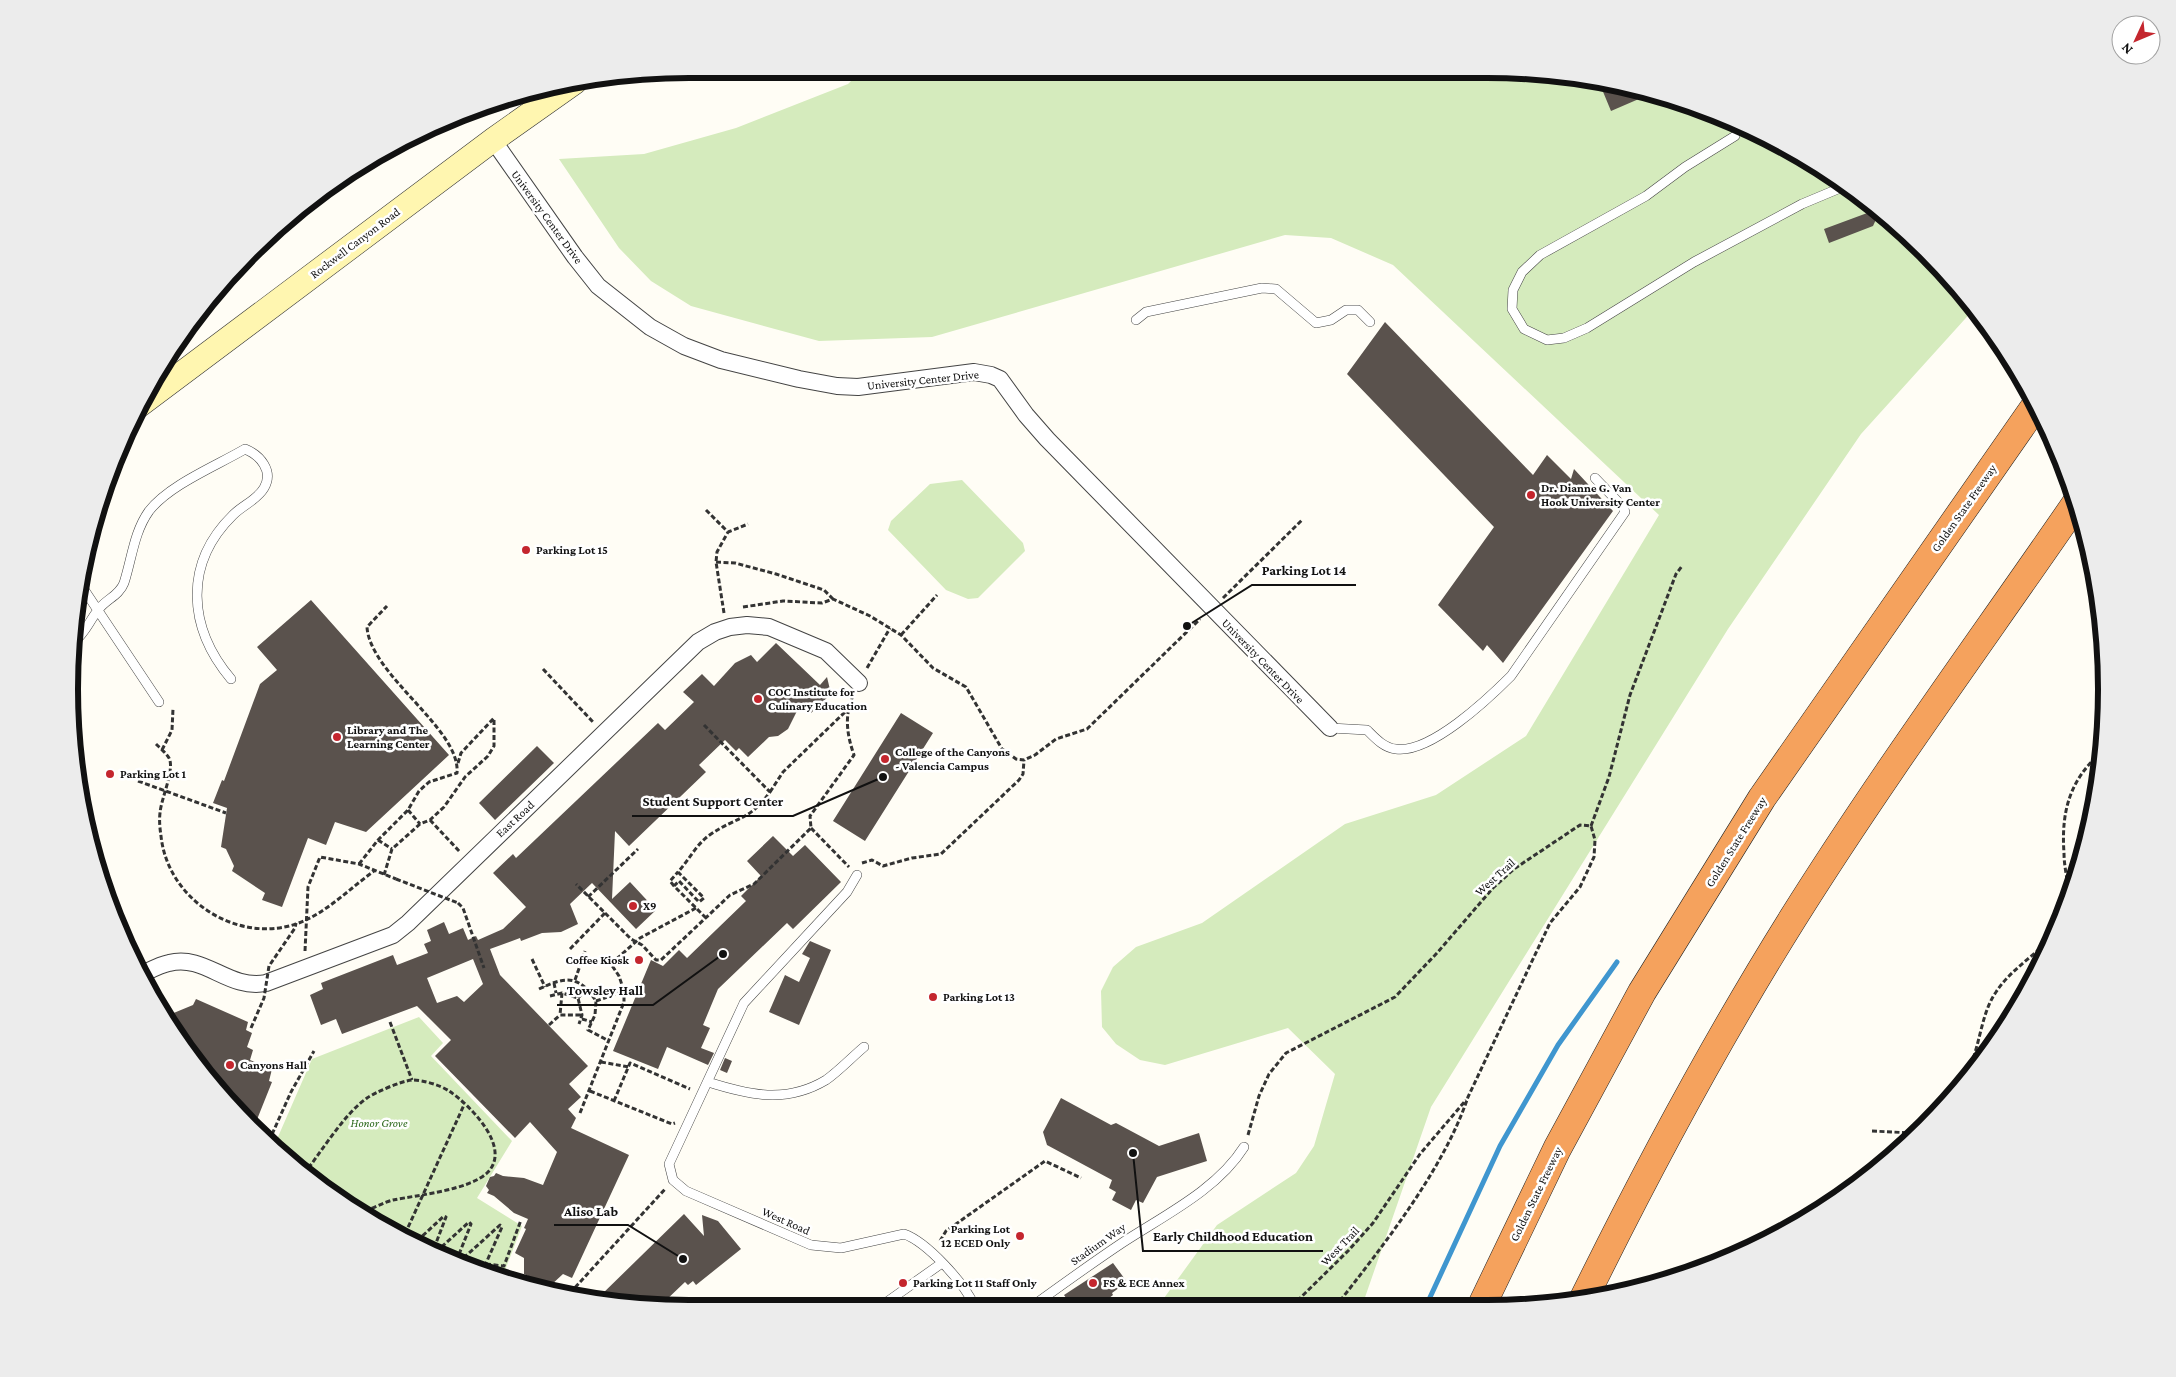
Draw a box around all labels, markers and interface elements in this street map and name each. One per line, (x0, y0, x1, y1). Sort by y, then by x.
north arrow (2111, 15, 2161, 65)
text: N (2117, 40, 2136, 58)
street label: University Center Drive (508, 167, 586, 267)
street label: Rockwell Canyon Road (307, 204, 403, 281)
street label: University Center Drive (866, 367, 980, 393)
street label: Golden State Freeway (1929, 461, 2000, 554)
place label: Dr. Dianne G. Van Hook University Center (1541, 481, 1660, 509)
marker: Dr. Dianne G. Van Hook University Center (1525, 489, 1537, 501)
place label: Parking Lot 15 (536, 543, 608, 557)
marker: Parking Lot 15 (520, 544, 532, 556)
callout: Parking Lot 14 (1252, 556, 1356, 585)
text: Parking Lot 14 (1262, 562, 1347, 578)
street label: University Center Drive (1219, 616, 1307, 706)
place label: COC Institute for Culinary Education (768, 685, 867, 713)
marker: COC Institute for Culinary Education (752, 693, 764, 705)
place label: Library and The Learning Center (347, 723, 430, 751)
marker: Library and The Learning Center (331, 731, 343, 743)
place label: College of the Canyons - Valencia Campus (895, 745, 1010, 773)
marker: College of the Canyons - Valencia Campus (879, 753, 891, 765)
place label: Parking Lot 1 (120, 767, 187, 781)
marker: Parking Lot 1 (104, 768, 116, 780)
callout: Student Support Center (632, 787, 793, 816)
text: Student Support Center (643, 793, 784, 809)
street label: Golden State Freeway (1703, 794, 1770, 890)
street label: East Road (493, 797, 538, 840)
street label: West Trail (1472, 855, 1518, 899)
place label: X9 (643, 899, 657, 913)
marker: X9 (627, 900, 639, 912)
place label: Coffee Kiosk (566, 953, 629, 967)
marker: Coffee Kiosk (633, 954, 645, 966)
callout: Towsley Hall (557, 976, 653, 1005)
text: Towsley Hall (567, 982, 643, 998)
place label: Parking Lot 13 (943, 990, 1015, 1004)
marker: Parking Lot 13 (927, 991, 939, 1003)
place label: Canyons Hall (240, 1058, 307, 1072)
marker: Canyons Hall (224, 1059, 236, 1071)
park label: Honor Grove (351, 1116, 408, 1130)
street label: Golden State Freeway (1507, 1144, 1565, 1244)
callout: Aliso Lab (554, 1196, 628, 1225)
text: Aliso Lab (563, 1203, 618, 1219)
street label: West Road (760, 1204, 813, 1238)
street label: Stadium Way (1068, 1220, 1129, 1268)
place label: Parking Lot 12 ECED Only (941, 1222, 1011, 1250)
callout: Early Childhood Education (1143, 1222, 1323, 1251)
street label: West Trail (1318, 1223, 1362, 1269)
text: Early Childhood Education (1153, 1228, 1313, 1244)
marker: Parking Lot 12 ECED Only (1014, 1230, 1026, 1242)
place label: Parking Lot 11 Staff Only (913, 1276, 1037, 1290)
place label: FS & ECE Annex (1103, 1276, 1185, 1290)
marker: Parking Lot 11 Staff Only (897, 1277, 909, 1289)
marker: FS & ECE Annex (1087, 1277, 1099, 1289)

